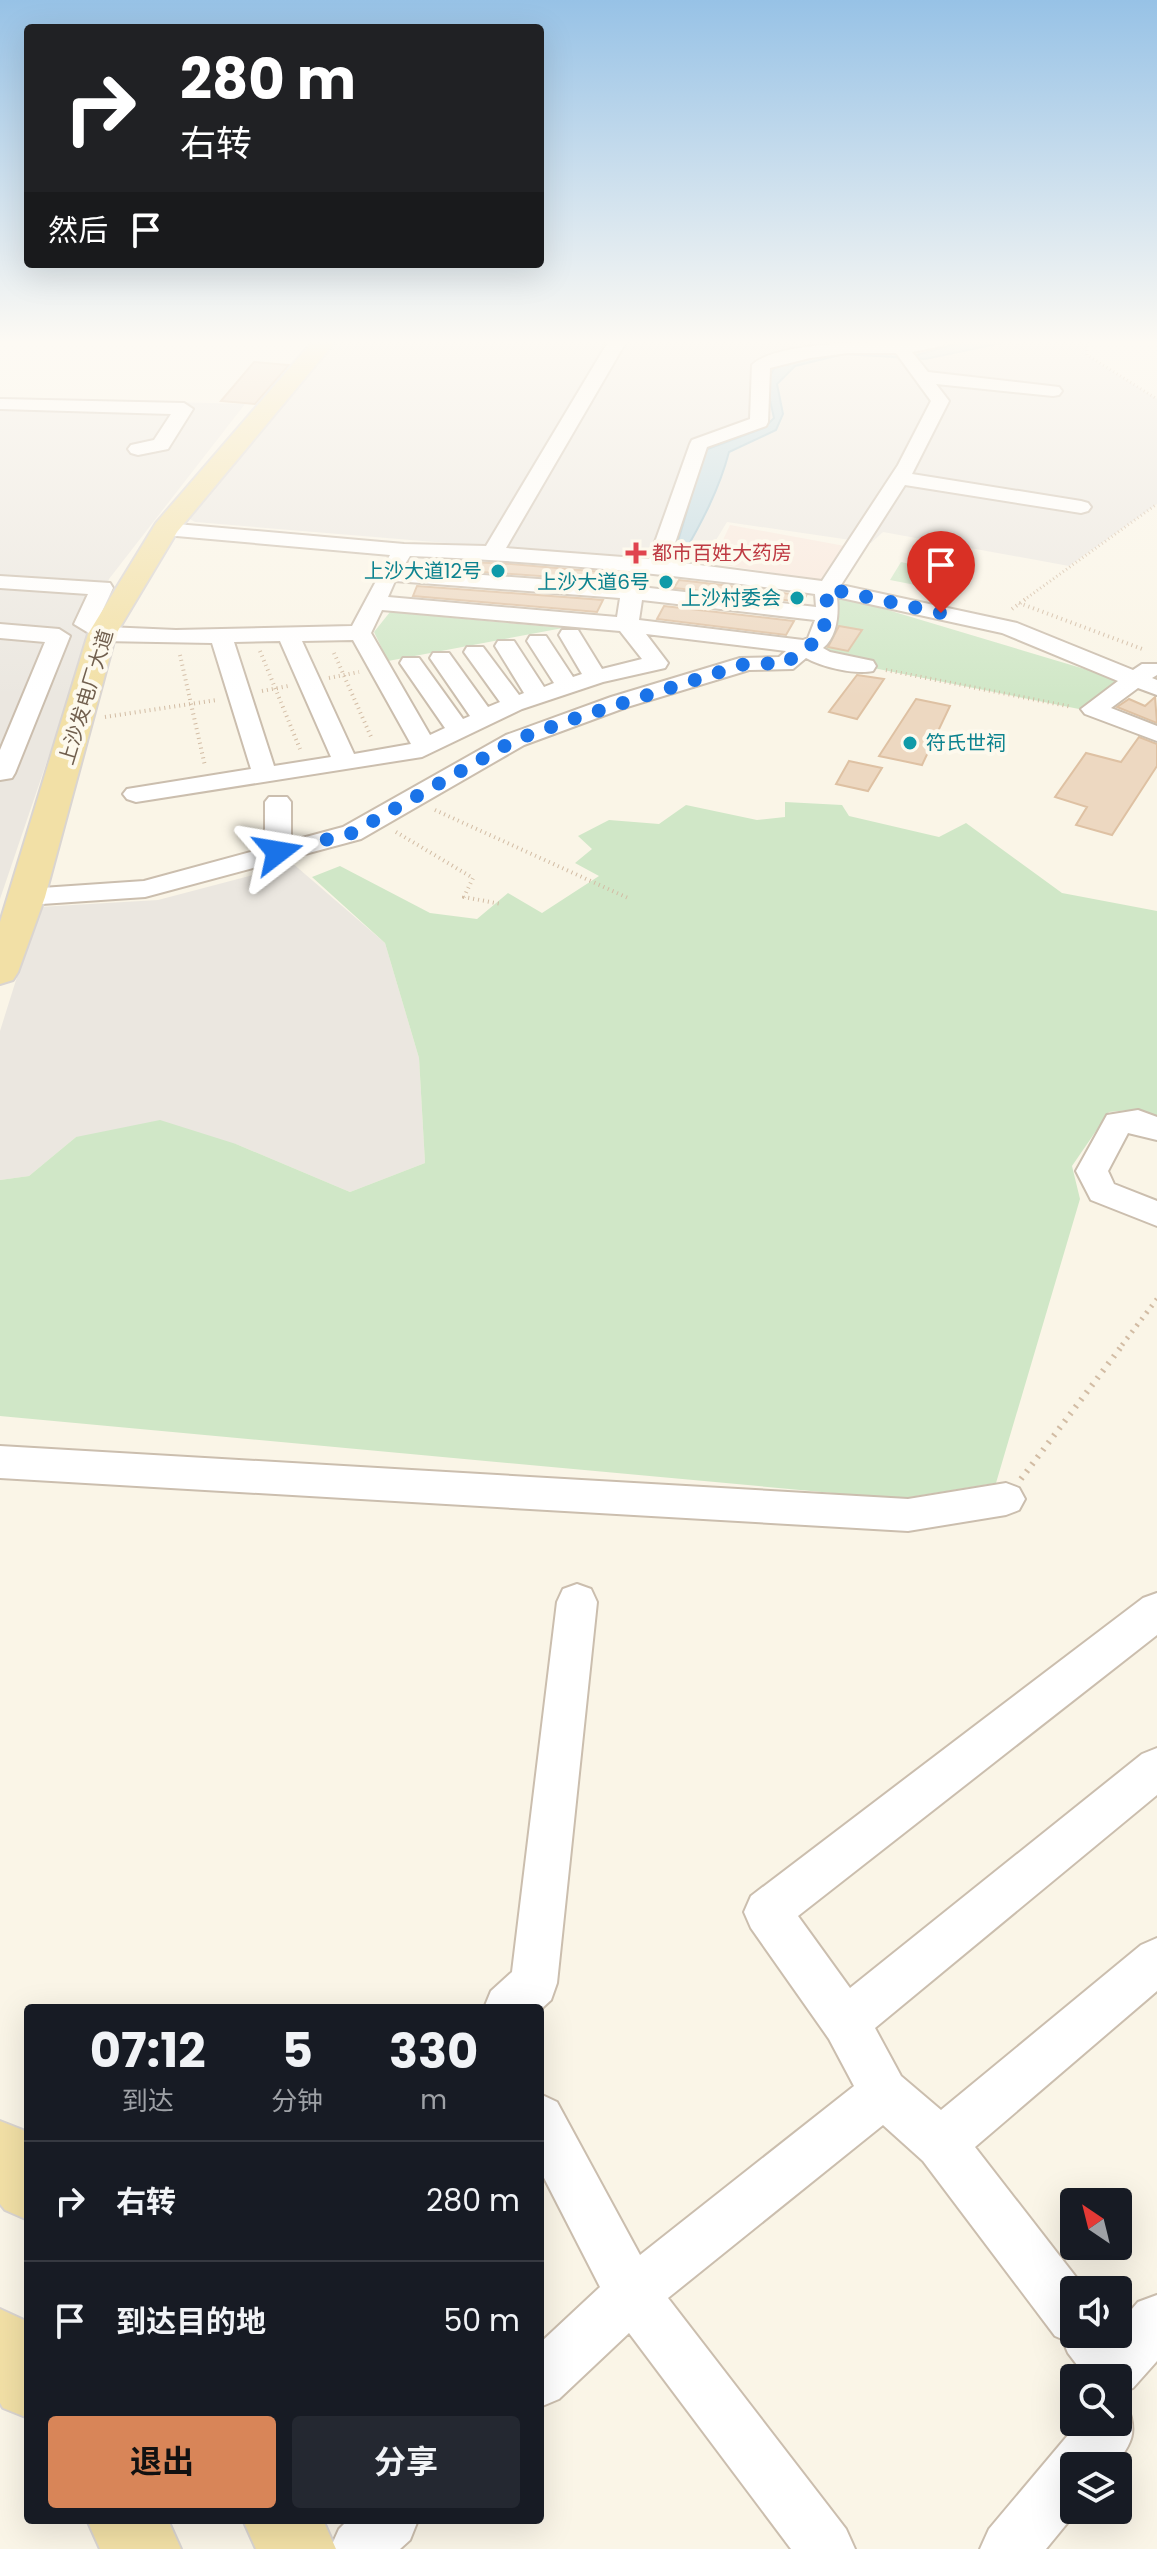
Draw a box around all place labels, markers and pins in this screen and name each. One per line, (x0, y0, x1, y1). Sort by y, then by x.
pin (907, 531, 975, 613)
place label: 都市百姓大药房 (652, 539, 792, 567)
marker: 都市百姓大药房 (627, 544, 645, 562)
place label: 上沙大道12号 (364, 557, 482, 585)
marker: 上沙大道12号 (489, 562, 507, 580)
place label: 上沙大道6号 (537, 568, 650, 596)
marker: 上沙大道6号 (657, 573, 675, 591)
place label: 上沙村委会 (681, 584, 781, 612)
marker: 上沙村委会 (788, 589, 806, 607)
place label: 符氏世祠 (926, 729, 1006, 757)
marker: 符氏世祠 (901, 734, 919, 752)

